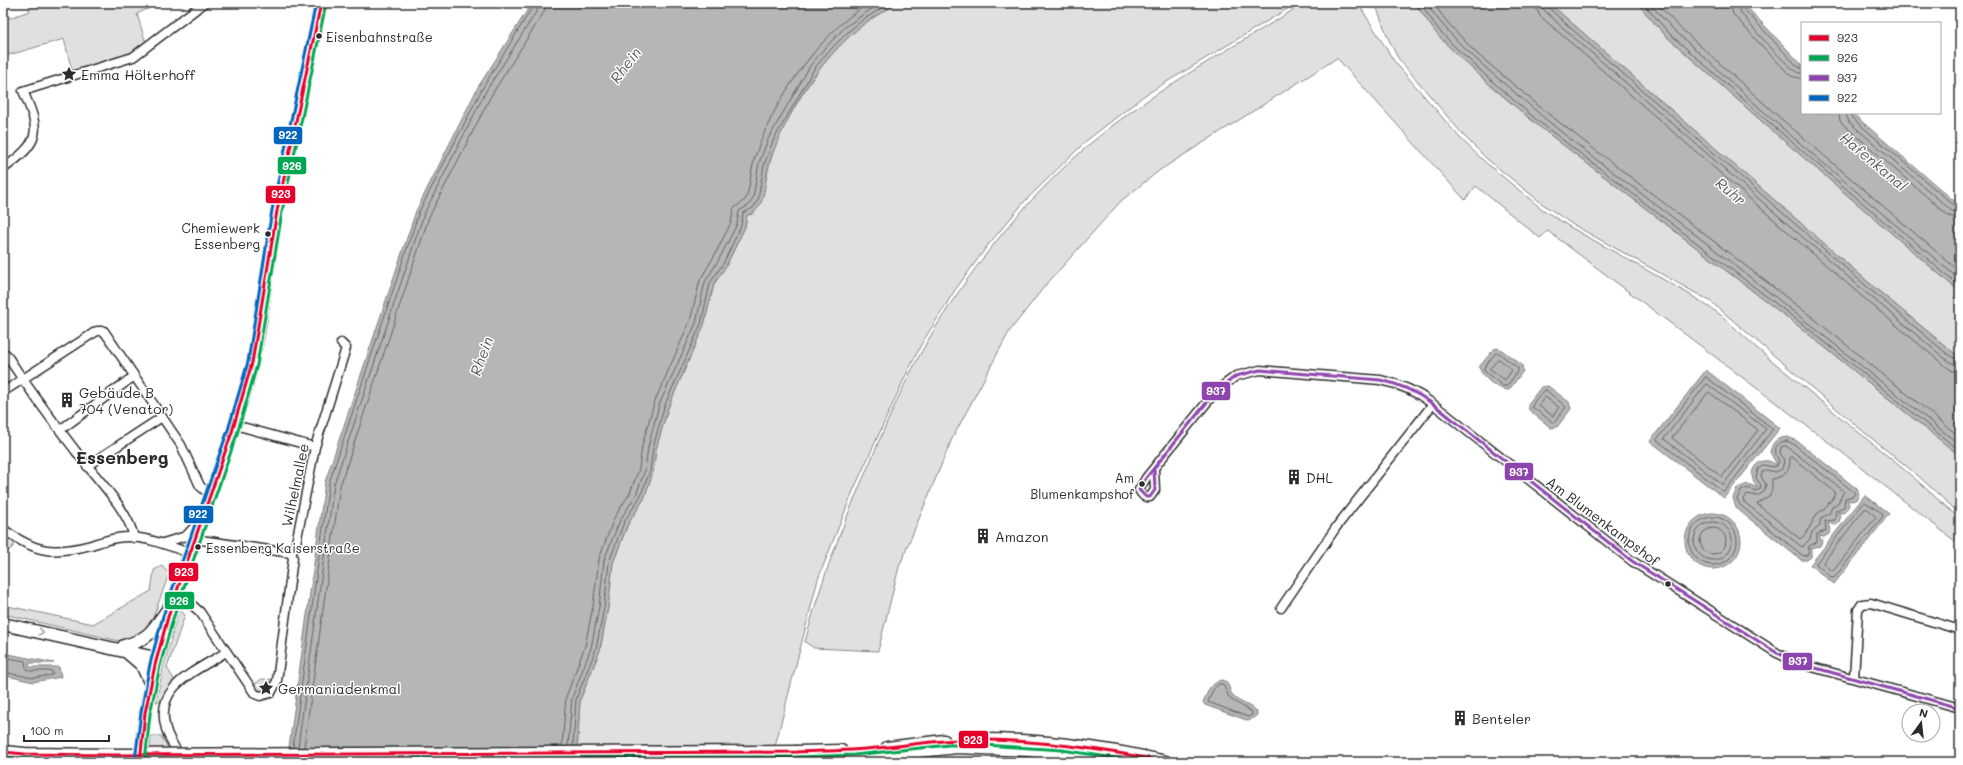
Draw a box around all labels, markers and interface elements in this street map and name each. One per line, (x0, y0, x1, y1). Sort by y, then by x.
legend (1801, 22, 1941, 114)
place label: Eisenbahnstraße (326, 28, 433, 45)
text: 923 (1837, 29, 1858, 45)
marker: Eisenbahnstraße (314, 31, 324, 41)
water label: Rhein (605, 43, 645, 87)
text: 926 (1837, 49, 1858, 65)
place icon: Emma Hölterhoff (60, 65, 78, 83)
place label: Emma Hölterhoff (81, 65, 196, 84)
text: 937 (1837, 69, 1858, 85)
text: 922 (1837, 89, 1857, 105)
line badge: 922 (273, 126, 303, 145)
text: 922 (279, 127, 297, 142)
water label: Hafenkanal (1836, 127, 1912, 195)
line badge: 926 (277, 156, 307, 175)
text: 926 (282, 158, 302, 173)
water label: Ruhr (1712, 172, 1751, 210)
line badge: 923 (265, 185, 296, 204)
text: 923 (271, 186, 291, 201)
place label: Chemiewerk Essenberg (181, 219, 260, 252)
marker: Chemiewerk Essenberg (263, 229, 273, 239)
water label: Rhein (465, 334, 497, 378)
line badge: 937 (1201, 381, 1231, 401)
place label: Gebäude B 704 (Venator) (79, 383, 174, 418)
text: 937 (1206, 383, 1226, 398)
building icon: Gebäude B 704 (Venator) (58, 391, 76, 409)
street label: Wilhelmallee (277, 442, 313, 528)
district label: Essenberg (75, 445, 169, 469)
line badge: 937 (1504, 462, 1534, 481)
text: 937 (1509, 464, 1529, 479)
building icon: DHL (1285, 468, 1303, 486)
place label: DHL (1306, 468, 1334, 487)
place label: Am Blumenkampshof (1030, 469, 1135, 502)
street label: Am Blumenkampshof (1543, 472, 1664, 570)
marker: Am Blumenkampshof (1137, 479, 1147, 489)
line badge: 922 (183, 505, 214, 524)
text: 922 (189, 506, 207, 521)
building icon: Amazon (974, 527, 992, 545)
place label: Amazon (995, 527, 1048, 546)
place label: Essenberg Kaiserstraße (206, 539, 360, 556)
marker: Essenberg Kaiserstraße (193, 542, 203, 552)
line badge: 923 (168, 562, 199, 582)
text: 923 (174, 564, 194, 579)
unlabelled marker (1663, 579, 1673, 589)
line badge: 926 (164, 591, 195, 610)
text: 926 (169, 593, 189, 608)
one-way arrow (38, 628, 44, 636)
line badge: 937 (1782, 652, 1813, 671)
text: 937 (1788, 653, 1808, 668)
place icon: Germaniadenkmal (257, 679, 275, 697)
place label: Germaniadenkmal (278, 679, 401, 698)
north arrow (1901, 703, 1941, 743)
text: N (1918, 705, 1930, 721)
building icon: Benteler (1451, 709, 1469, 727)
place label: Benteler (1472, 709, 1531, 728)
scale bar (24, 717, 109, 743)
text: 100 m (30, 722, 64, 738)
line badge: 923 (958, 730, 989, 749)
text: 923 (963, 732, 983, 747)

